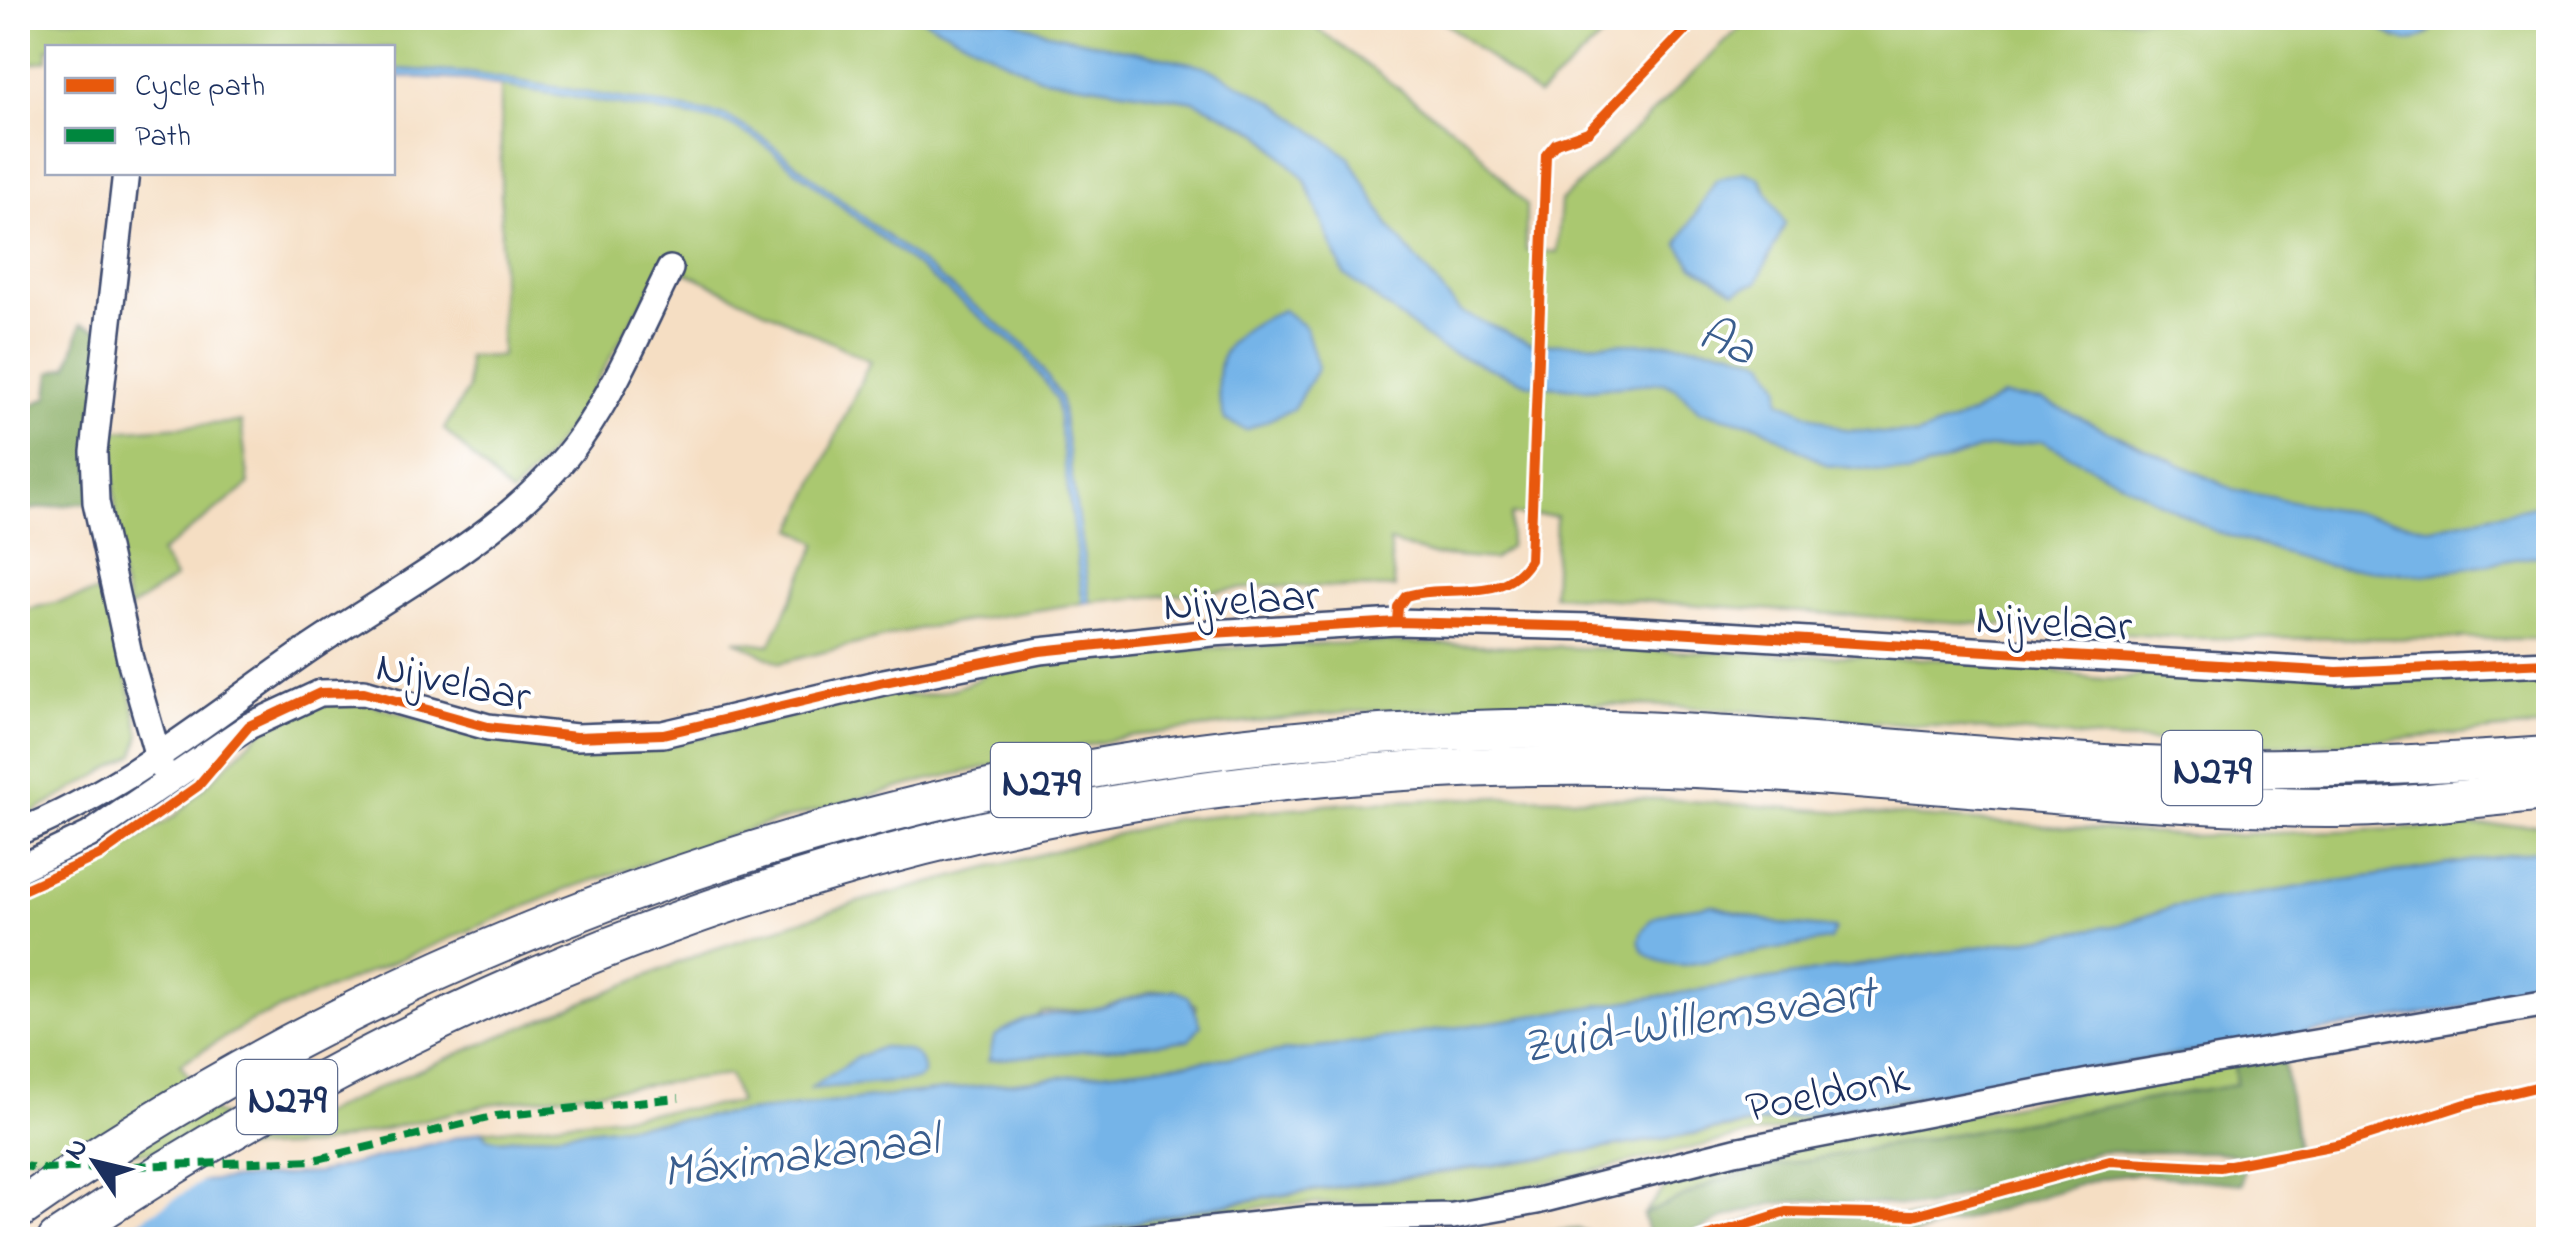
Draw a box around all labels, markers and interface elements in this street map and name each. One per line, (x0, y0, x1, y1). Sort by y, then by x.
legend (45, 45, 395, 175)
text: Cycle path (135, 66, 265, 110)
text: Path (135, 116, 191, 160)
water label: Aa (1687, 301, 1766, 387)
street label: Nijvelaar (1161, 565, 1322, 641)
street label: Nijvelaar (1974, 588, 2134, 662)
street label: Nijvelaar (370, 635, 536, 732)
road number: N279 (2162, 731, 2262, 805)
road number: N279 (991, 743, 1091, 817)
water label: Zuid-Willemsvaart (1517, 959, 1884, 1084)
street label: Poeldonk (1741, 1047, 1916, 1143)
road number: N279 (237, 1060, 337, 1134)
water label: Máximakanaal (659, 1106, 947, 1210)
north arrow (45, 1112, 145, 1212)
text: N (55, 1130, 100, 1169)

